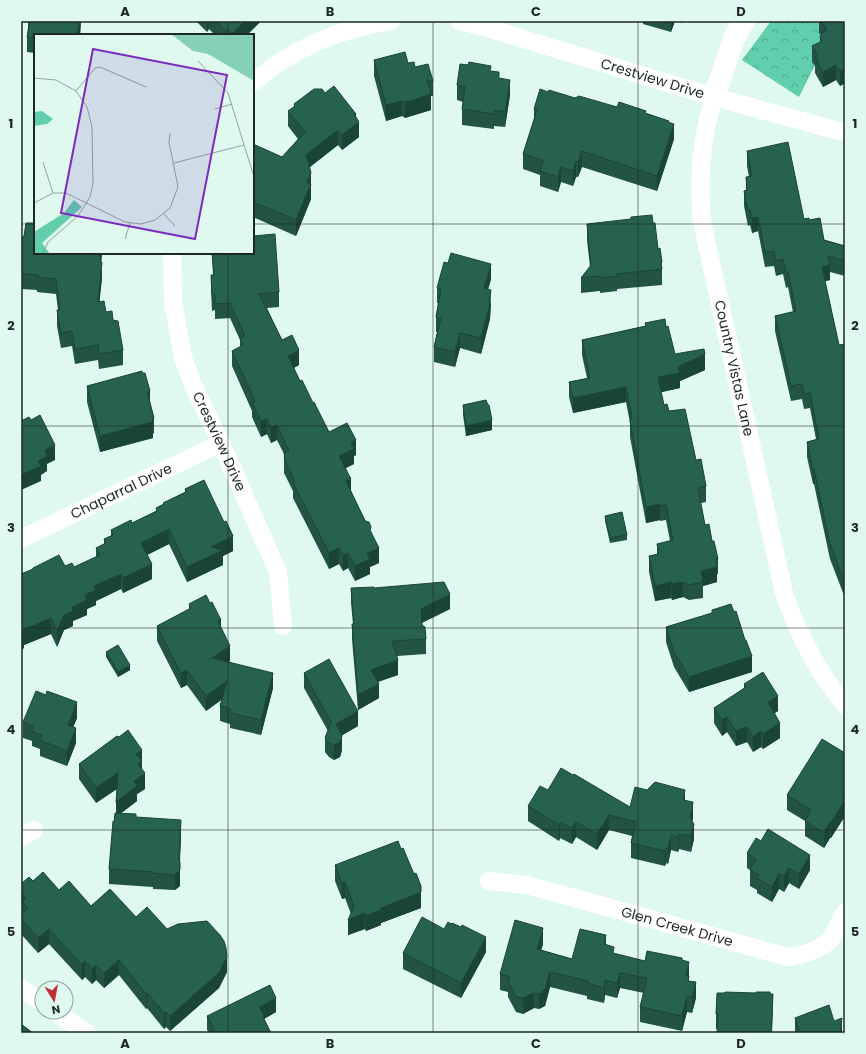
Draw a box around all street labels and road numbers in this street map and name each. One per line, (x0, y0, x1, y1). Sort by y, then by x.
street label: Crestview Drive (598, 53, 707, 104)
street label: Country Vistas Lane (710, 298, 759, 438)
street label: Crestview Drive (188, 388, 251, 495)
street label: Chaparral Drive (67, 458, 175, 524)
street label: Glen Creek Drive (619, 901, 736, 951)

